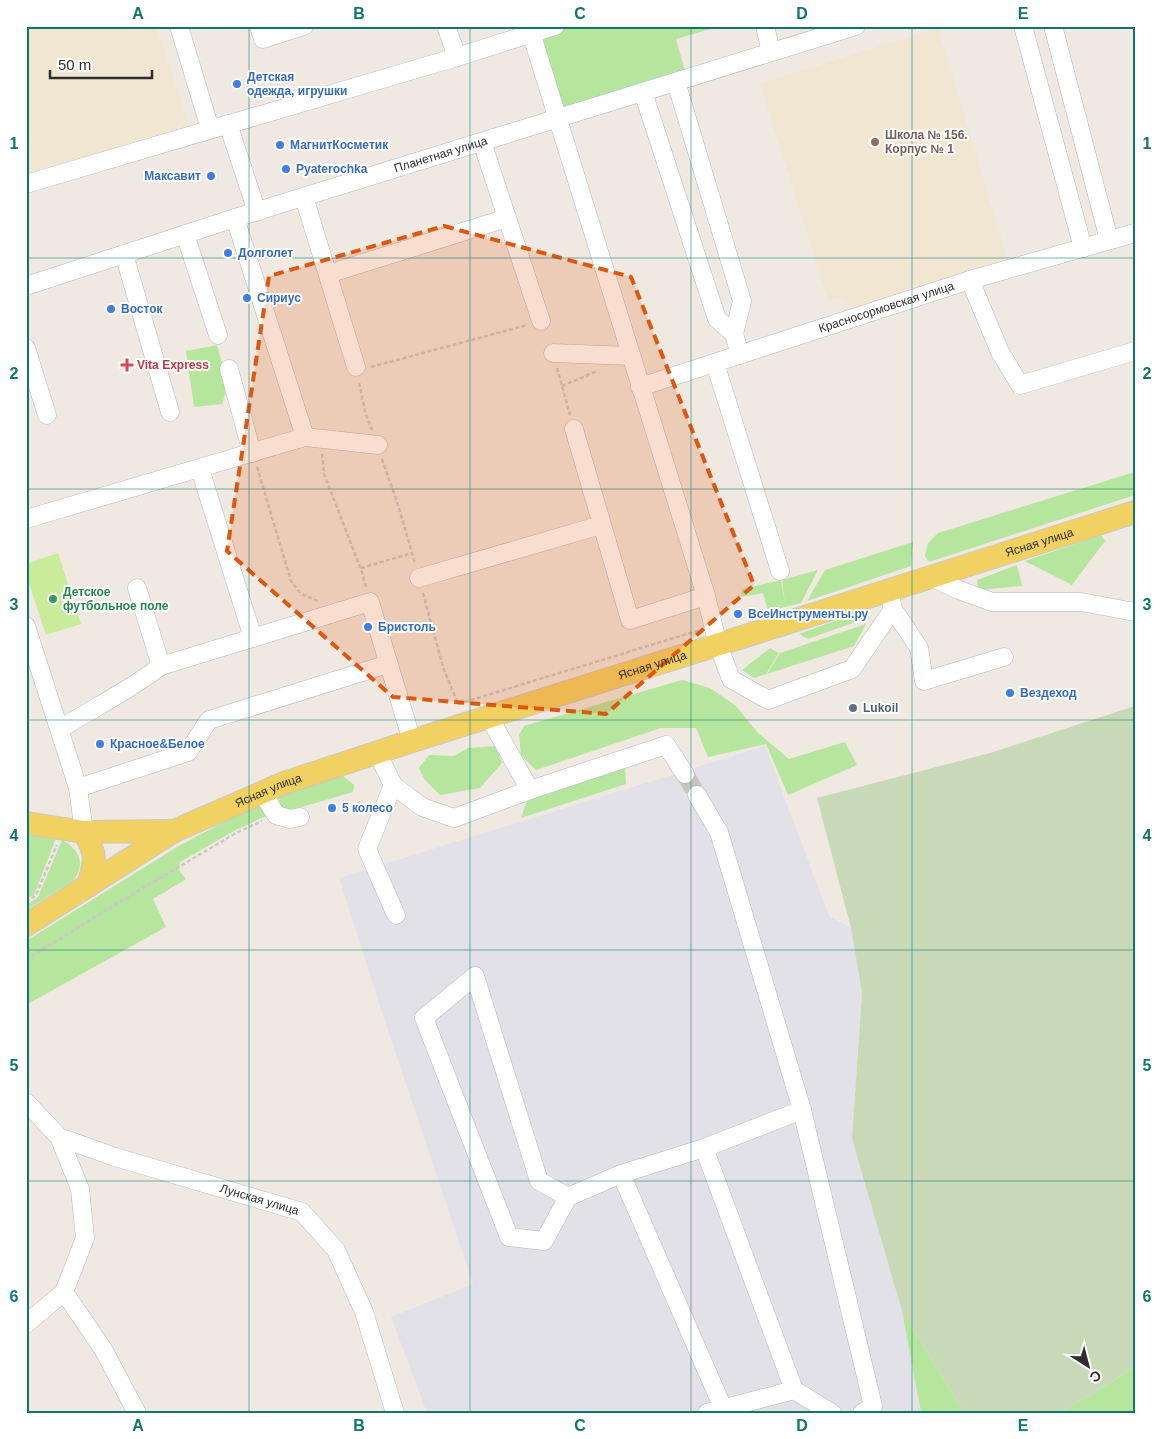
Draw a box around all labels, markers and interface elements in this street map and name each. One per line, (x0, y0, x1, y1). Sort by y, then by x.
text: A (132, 5, 144, 22)
text: B (353, 5, 365, 22)
text: C (574, 5, 586, 22)
text: D (796, 5, 808, 22)
text: E (1018, 5, 1029, 22)
scale bar (50, 48, 152, 80)
text: 50 m (58, 56, 91, 73)
place label: Детская одежда, игрушки (247, 70, 347, 98)
marker: Детская одежда, игрушки (231, 78, 243, 90)
place label: Школа № 156. Корпус № 1 (885, 128, 968, 156)
street label: Планетная улица (392, 133, 489, 175)
text: 1 (10, 135, 19, 152)
text: 1 (1143, 135, 1152, 152)
marker: Школа № 156. Корпус № 1 (869, 136, 881, 148)
place label: МагнитКосметик (290, 138, 389, 152)
marker: МагнитКосметик (274, 139, 286, 151)
place label: Pyaterochka (296, 162, 368, 176)
marker: Pyaterochka (280, 163, 292, 175)
place label: Максавит (144, 169, 201, 183)
marker: Максавит (205, 170, 217, 182)
place label: Долголет (238, 246, 293, 260)
marker: Долголет (222, 247, 234, 259)
street label: Красносормовская улица (817, 279, 956, 336)
place label: Сириус (257, 291, 301, 305)
marker: Сириус (241, 292, 253, 304)
place label: Восток (121, 302, 164, 316)
marker: Восток (105, 303, 117, 315)
place label: Vita Express (137, 358, 209, 372)
marker: Vita Express (121, 359, 133, 371)
text: 2 (10, 365, 19, 382)
text: 2 (1143, 365, 1152, 382)
street label: Ясная улица (1003, 525, 1075, 560)
place label: Детское футбольное поле (63, 585, 169, 613)
marker: Детское футбольное поле (47, 593, 59, 605)
text: 3 (10, 596, 19, 613)
text: 3 (1143, 596, 1152, 613)
place label: ВсеИнструменты.ру (748, 607, 869, 621)
marker: ВсеИнструменты.ру (732, 608, 744, 620)
place label: Бристоль (378, 620, 436, 634)
marker: Бристоль (362, 621, 374, 633)
street label: Ясная улица (616, 648, 688, 683)
place label: Вездеход (1020, 686, 1077, 700)
marker: Вездеход (1004, 687, 1016, 699)
place label: Lukoil (863, 701, 898, 715)
marker: Lukoil (847, 702, 859, 714)
place label: Красное&Белое (110, 737, 205, 751)
marker: Красное&Белое (94, 738, 106, 750)
street label: Ясная улица (233, 771, 304, 811)
place label: 5 колесо (342, 801, 393, 815)
marker: 5 колесо (326, 802, 338, 814)
text: 4 (10, 827, 19, 844)
text: 4 (1143, 827, 1152, 844)
text: 5 (10, 1057, 19, 1074)
text: 5 (1143, 1057, 1152, 1074)
street label: Лунская улица (218, 1181, 301, 1218)
text: 6 (10, 1288, 19, 1305)
text: 6 (1143, 1288, 1152, 1305)
north arrow (1064, 1342, 1114, 1392)
text: С (1087, 1367, 1104, 1386)
text: A (132, 1417, 144, 1434)
text: B (353, 1417, 365, 1434)
text: C (574, 1417, 586, 1434)
text: D (796, 1417, 808, 1434)
text: E (1018, 1417, 1029, 1434)

